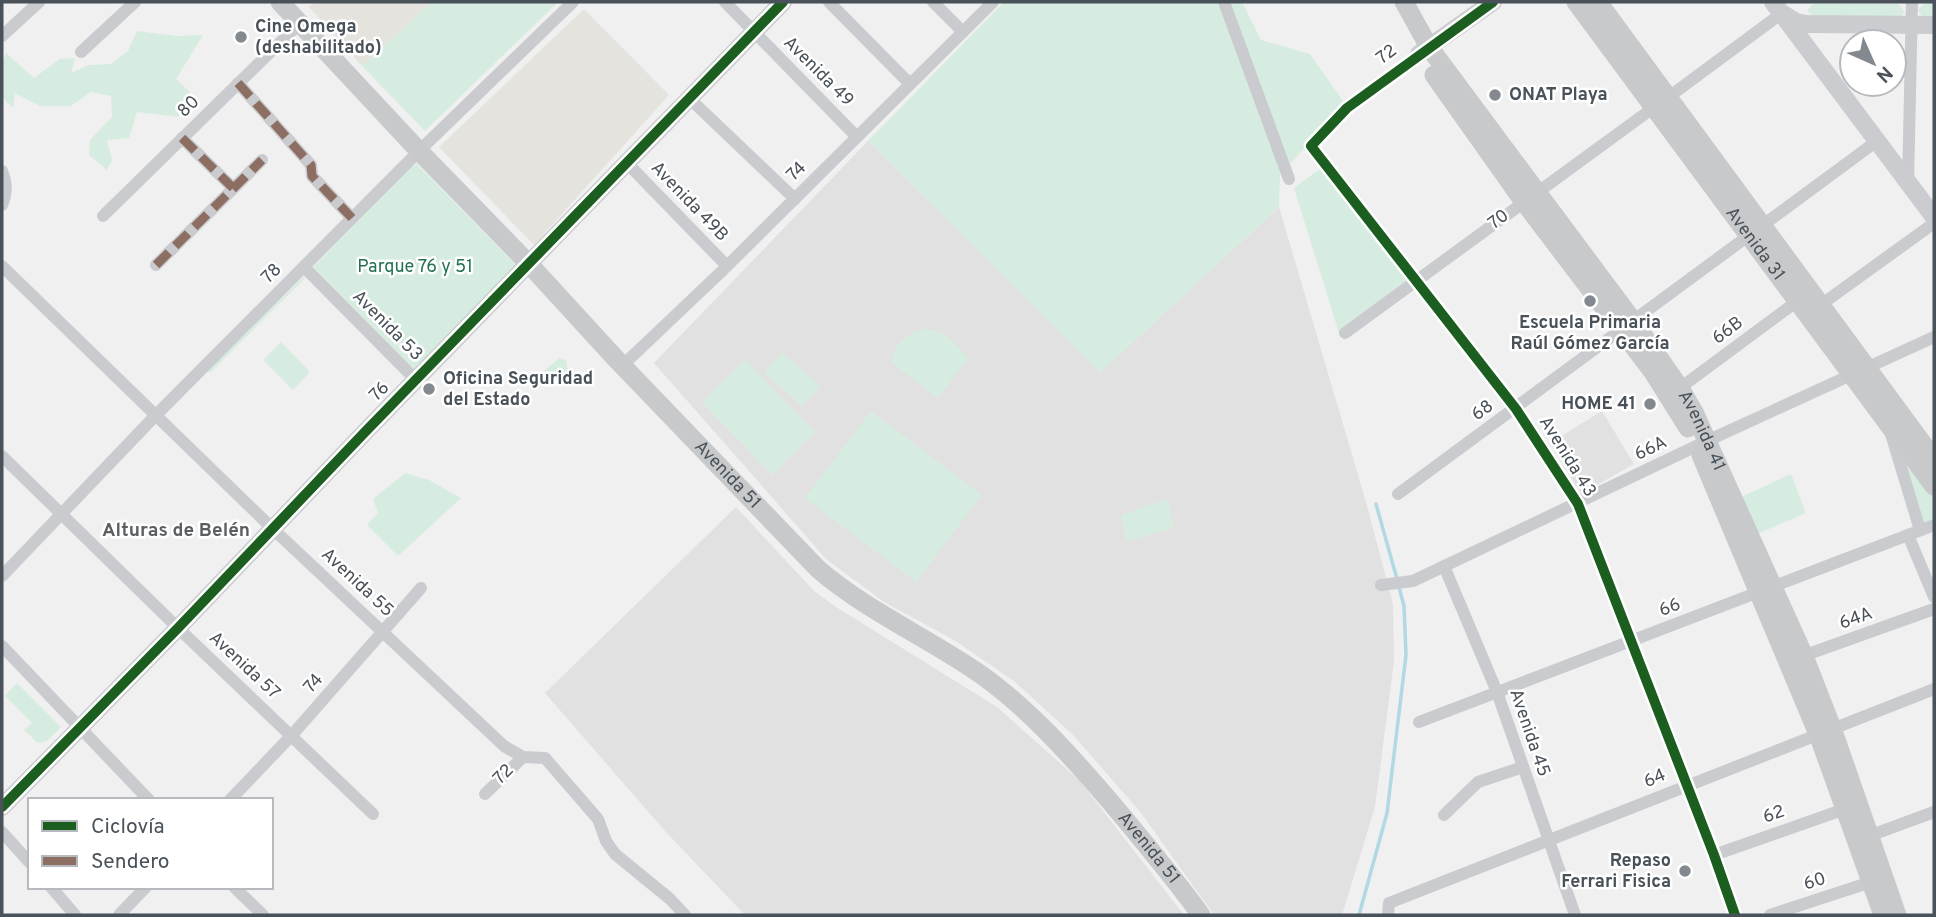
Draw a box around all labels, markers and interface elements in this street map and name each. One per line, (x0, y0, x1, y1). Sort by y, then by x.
place label: Cine Omega (deshabilitado) (255, 16, 382, 60)
north arrow (1838, 28, 1908, 98)
marker: Cine Omega (deshabilitado) (233, 29, 249, 45)
street label: Avenida 49 (778, 32, 858, 112)
street label: 72 (1372, 40, 1402, 70)
text: N (1870, 60, 1897, 87)
place label: ONAT Playa (1509, 84, 1608, 107)
marker: ONAT Playa (1487, 87, 1503, 103)
street label: 80 (173, 91, 205, 123)
street label: Avenida 49B (645, 157, 733, 247)
street label: 74 (782, 157, 812, 187)
street label: Avenida 31 (1720, 202, 1790, 286)
street label: 70 (1484, 205, 1514, 235)
park label: Parque 76 y 51 (357, 256, 473, 279)
street label: 78 (257, 259, 287, 289)
street label: Avenida 53 (347, 286, 427, 366)
marker: Escuela Primaria Raúl Gómez García (1582, 293, 1598, 309)
place label: Escuela Primaria Raúl Gómez García (1510, 312, 1670, 356)
street label: 66B (1708, 312, 1748, 350)
place label: Oficina Seguridad del Estado (443, 368, 593, 412)
street label: 76 (365, 377, 395, 407)
marker: Oficina Seguridad del Estado (421, 381, 437, 397)
street label: Avenida 41 (1672, 386, 1731, 475)
place label: HOME 41 (1561, 393, 1636, 416)
street label: 68 (1467, 395, 1499, 427)
marker: HOME 41 (1642, 396, 1658, 412)
street label: Avenida 43 (1533, 412, 1601, 502)
street label: 66A (1631, 431, 1671, 467)
street label: Avenida 51 (689, 436, 766, 514)
district label: Alturas de Belén (102, 519, 250, 543)
street label: Avenida 55 (316, 543, 398, 623)
street label: 66 (1656, 593, 1684, 623)
street label: 64A (1836, 602, 1876, 636)
street label: Avenida 57 (204, 627, 284, 705)
street label: 74 (299, 669, 329, 699)
street label: Avenida 45 (1503, 686, 1555, 780)
street label: 72 (489, 760, 519, 790)
street label: 64 (1640, 764, 1670, 794)
legend (28, 798, 273, 889)
street label: 62 (1760, 801, 1788, 829)
street label: Avenida 51 (1112, 807, 1185, 889)
text: Ciclovía (91, 814, 165, 841)
text: Sendero (91, 849, 170, 876)
place label: Repaso Ferrari Fisica (1561, 850, 1671, 894)
marker: Repaso Ferrari Fisica (1677, 863, 1693, 879)
street label: 60 (1801, 868, 1829, 896)

